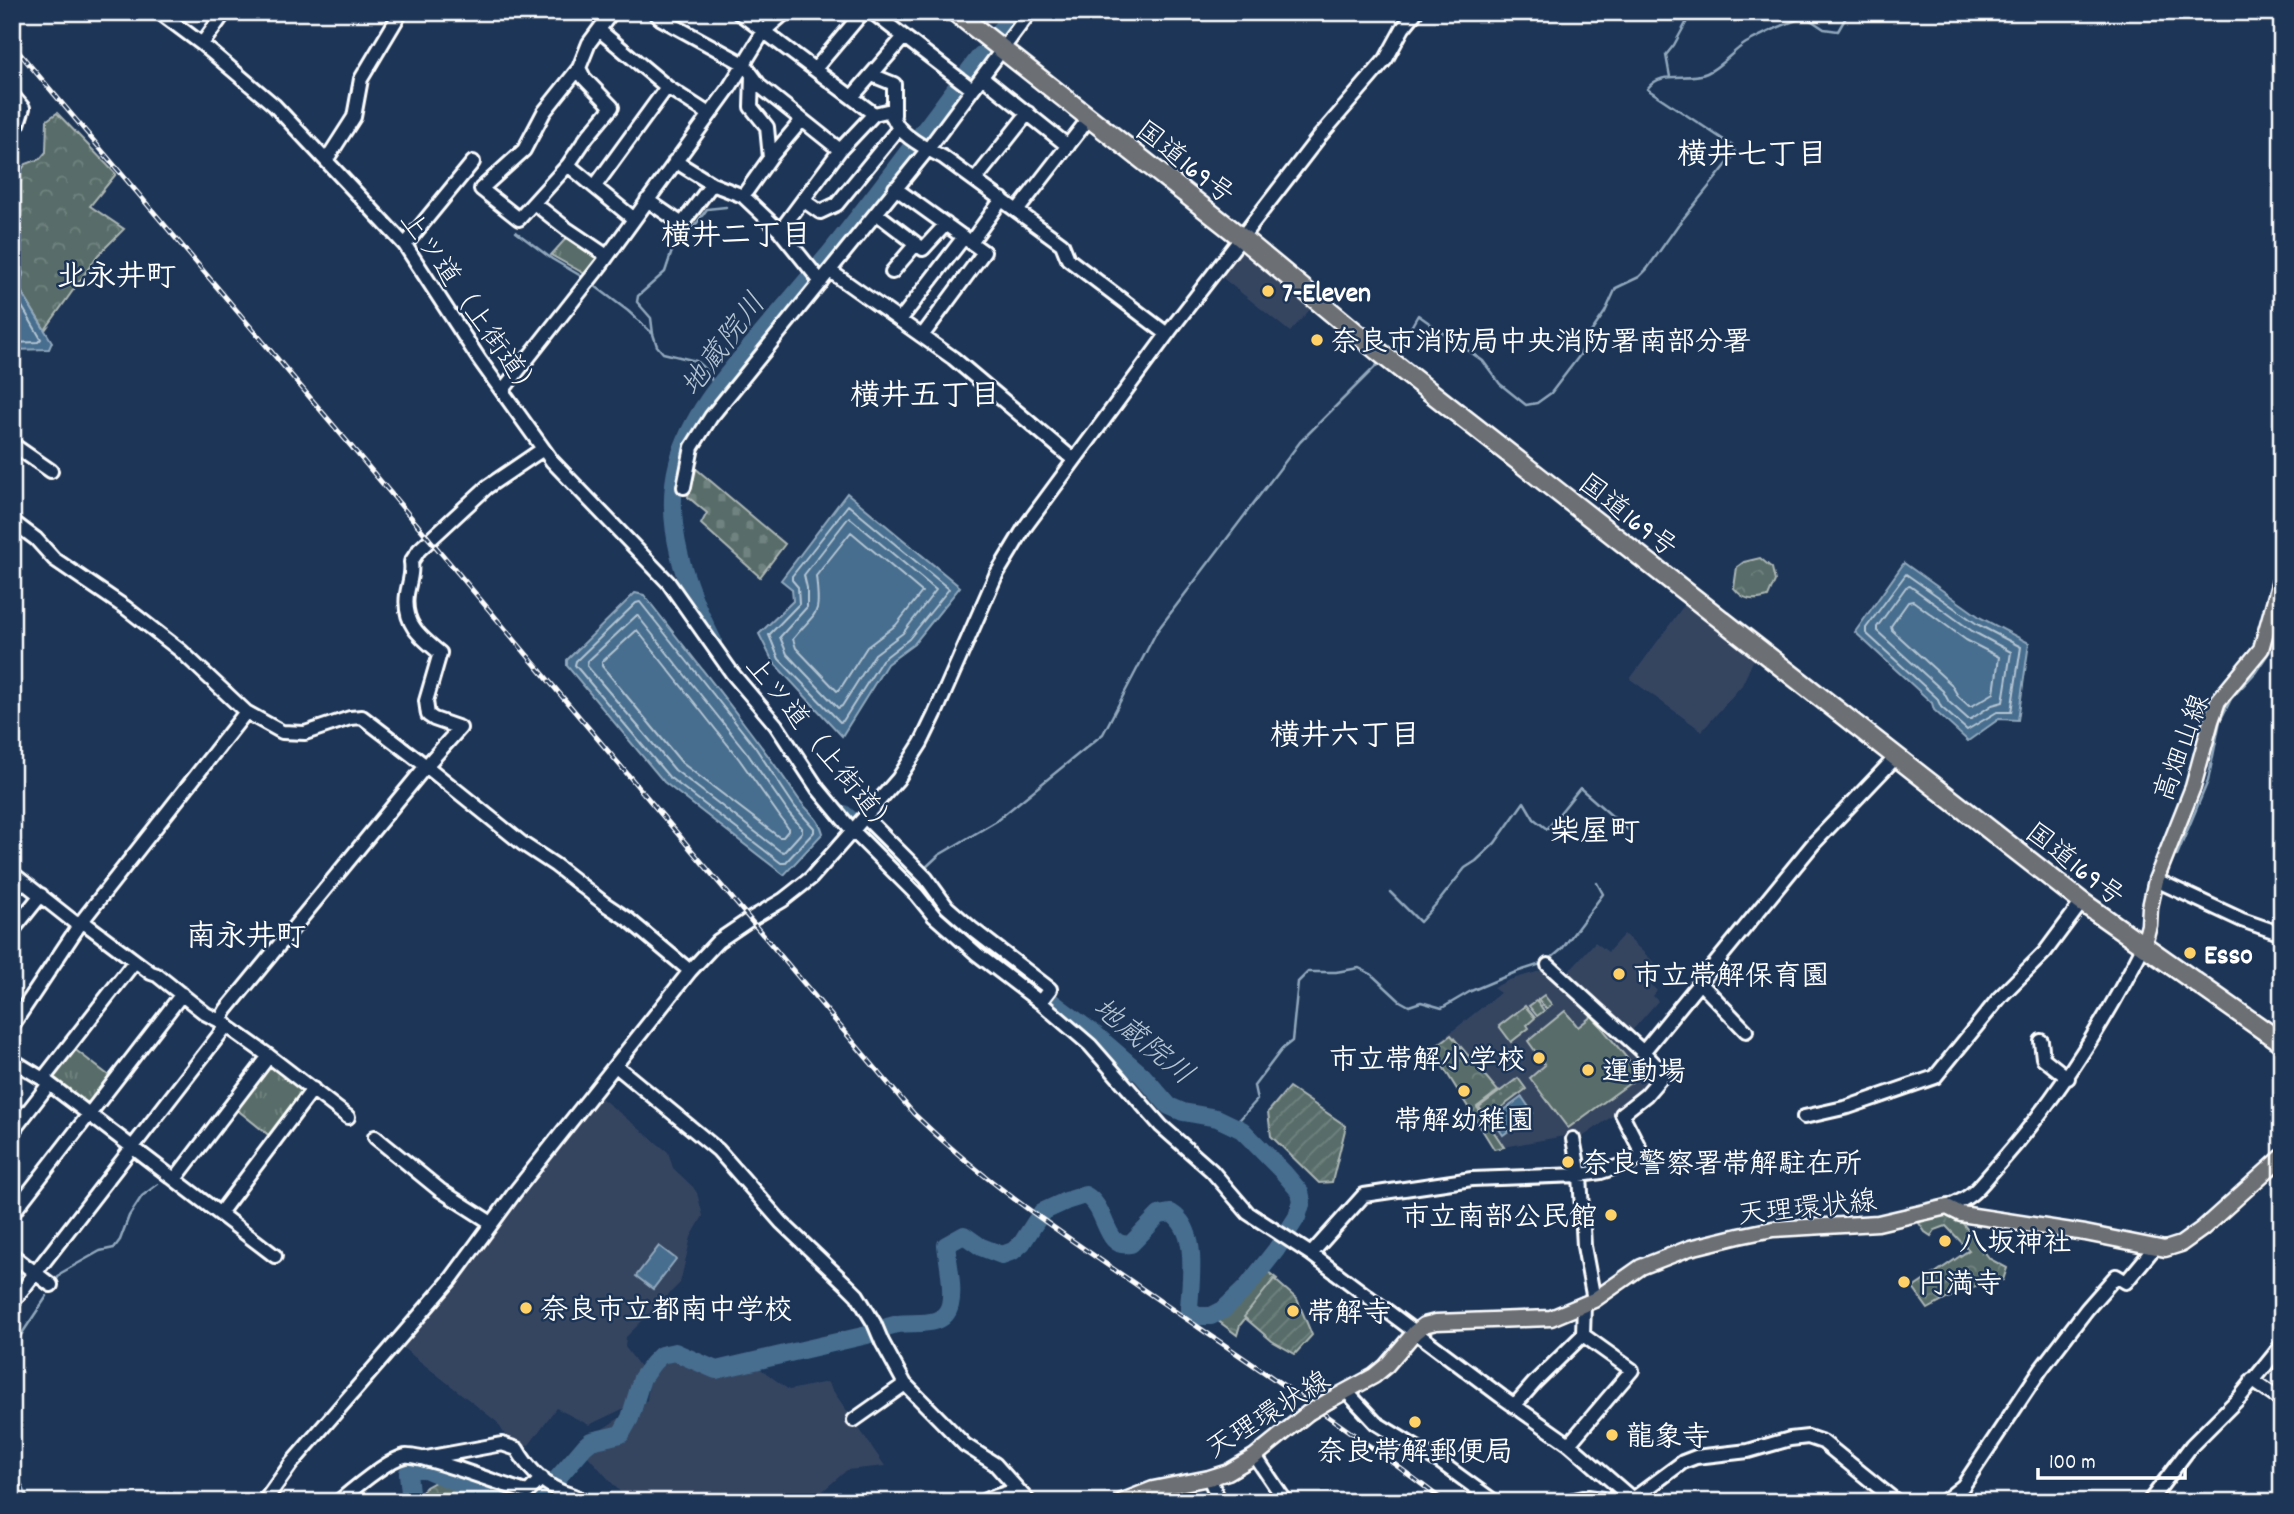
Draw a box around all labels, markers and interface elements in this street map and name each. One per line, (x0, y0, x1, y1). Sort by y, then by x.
street label: 国道169号 (1125, 113, 1241, 217)
district label: 横井七丁目 (1677, 136, 1827, 179)
street label: 上ツ道（上街道） (387, 205, 549, 411)
district label: 横井二丁目 (661, 217, 811, 260)
district label: 北永井町 (56, 258, 176, 301)
place label: 7-Eleven (1282, 276, 1371, 316)
marker: 7-Eleven (1260, 283, 1276, 299)
water label: 地蔵院川 (672, 286, 779, 408)
place label: 奈良市消防局中央消防署南部分署 (1331, 325, 1751, 365)
marker: 奈良市消防局中央消防署南部分署 (1309, 332, 1325, 348)
district label: 横井五丁目 (850, 377, 1000, 420)
street label: 国道169号 (1568, 466, 1684, 570)
street label: 上ツ道（上街道） (733, 650, 905, 849)
street label: 高畑山線 (2147, 689, 2223, 808)
district label: 横井六丁目 (1270, 717, 1420, 760)
district label: 柴屋町 (1550, 813, 1640, 856)
street label: 国道169号 (2015, 815, 2131, 919)
district label: 南永井町 (186, 918, 306, 961)
place label: Esso (2204, 938, 2253, 978)
marker: Esso (2182, 945, 2198, 961)
place label: 市立帯解保育園 (1633, 959, 1829, 999)
marker: 市立帯解保育園 (1611, 966, 1627, 982)
water label: 地蔵院川 (1081, 989, 1201, 1098)
place label: 市立帯解小学校 (1329, 1043, 1525, 1083)
marker: 市立帯解小学校 (1531, 1050, 1547, 1066)
place label: 運動場 (1602, 1055, 1686, 1095)
marker: 運動場 (1580, 1062, 1596, 1078)
marker: 帯解幼稚園 (1456, 1083, 1472, 1099)
place label: 帯解幼稚園 (1394, 1104, 1534, 1144)
place label: 奈良警察署帯解駐在所 (1582, 1147, 1862, 1187)
marker: 奈良警察署帯解駐在所 (1560, 1154, 1576, 1170)
street label: 天理環状線 (1736, 1184, 1879, 1238)
place label: 市立南部公民館 (1401, 1200, 1597, 1240)
marker: 市立南部公民館 (1603, 1207, 1619, 1223)
place label: 八坂神社 (1959, 1226, 2071, 1266)
marker: 八坂神社 (1937, 1233, 1953, 1249)
place label: 円満寺 (1918, 1267, 2002, 1307)
marker: 円満寺 (1896, 1274, 1912, 1290)
place label: 奈良市立都南中学校 (540, 1293, 792, 1333)
place label: 帯解寺 (1307, 1296, 1391, 1336)
marker: 奈良市立都南中学校 (518, 1300, 534, 1316)
marker: 帯解寺 (1285, 1303, 1301, 1319)
street label: 天理環状線 (1200, 1363, 1340, 1471)
marker: 奈良帯解郵便局 (1407, 1414, 1423, 1430)
place label: 龍象寺 (1626, 1420, 1710, 1460)
marker: 龍象寺 (1604, 1427, 1620, 1443)
place label: 奈良帯解郵便局 (1317, 1435, 1513, 1475)
scale bar (2038, 1437, 2186, 1481)
text: 100 m (2049, 1449, 2096, 1479)

